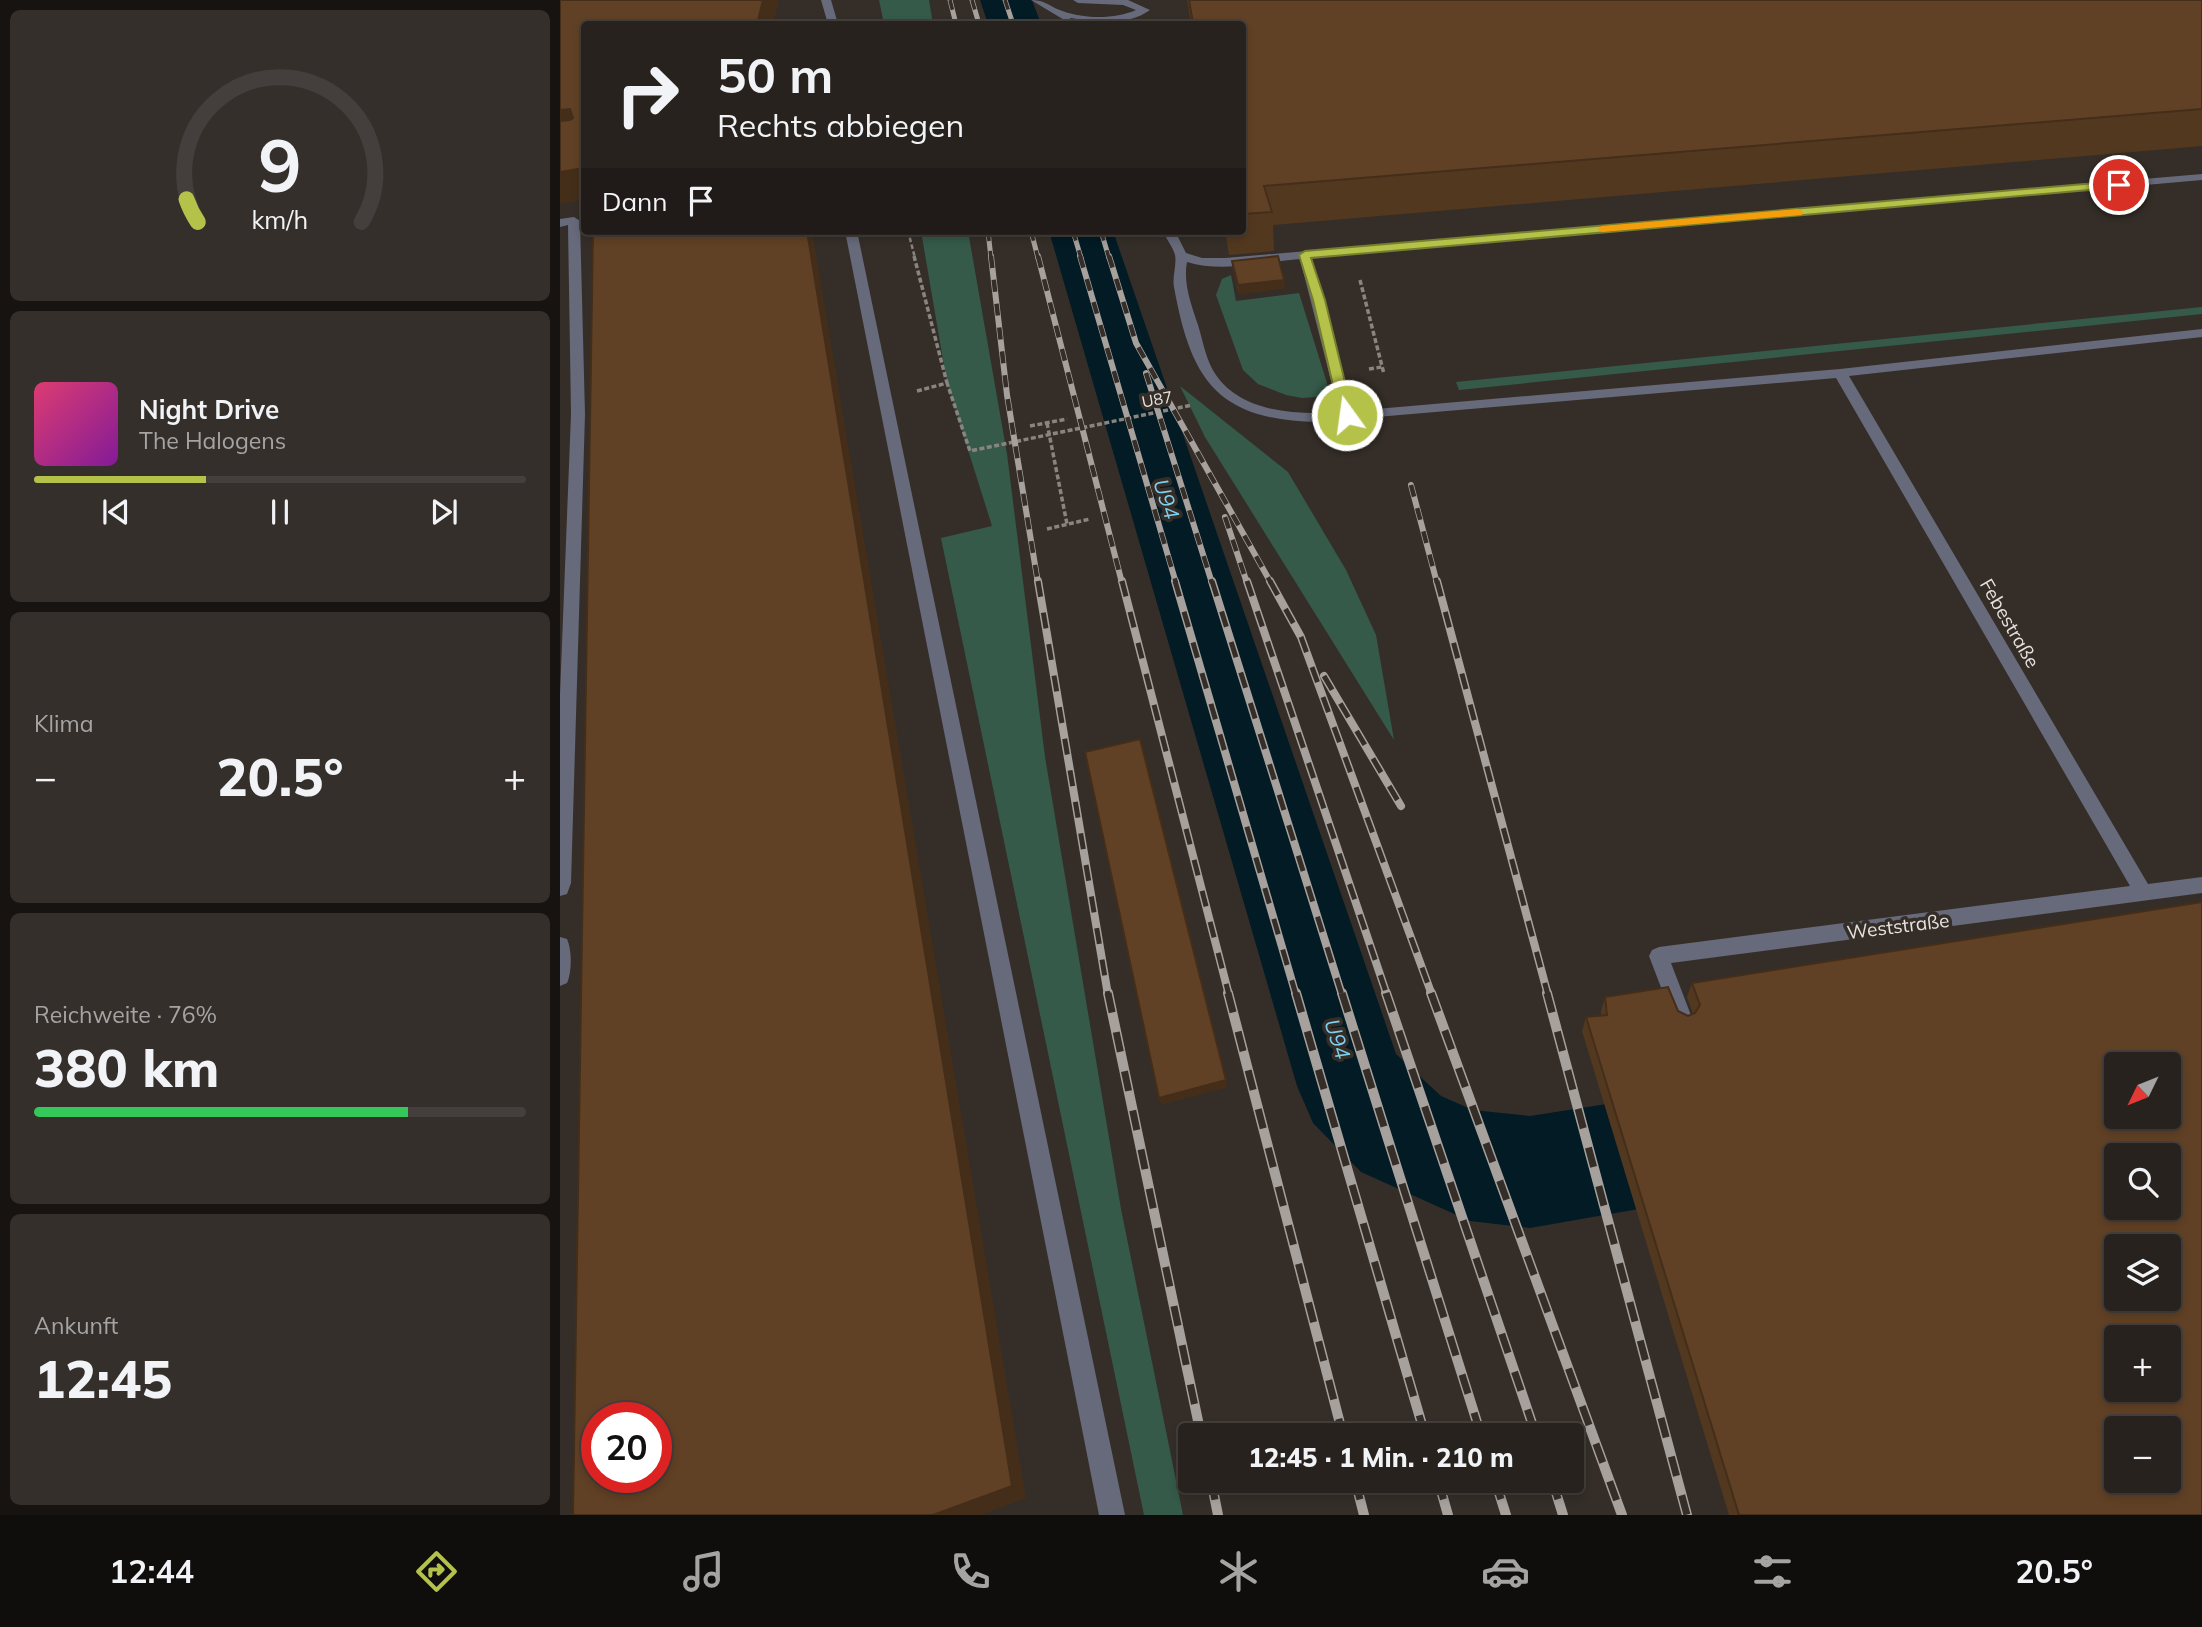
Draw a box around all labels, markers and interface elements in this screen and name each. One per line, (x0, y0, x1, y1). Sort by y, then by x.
text: 50 m (717, 44, 833, 105)
icon: right (602, 49, 693, 140)
text: Rechts abbiegen (717, 105, 964, 145)
text: 9 (258, 119, 302, 210)
pin (2089, 155, 2149, 215)
icon: arrive (2100, 166, 2138, 204)
icon: arrive (682, 182, 720, 220)
text: Dann (602, 185, 668, 218)
text: km/h (252, 203, 308, 234)
position arrow (1310, 378, 1384, 452)
street label: U87 (1140, 386, 1174, 412)
text: Night Drive (139, 393, 279, 426)
text: The Halogens (139, 426, 286, 455)
water label: U94 (1148, 475, 1186, 522)
icon: previous (97, 493, 135, 531)
icon: pause (261, 493, 299, 531)
icon: next (425, 493, 463, 531)
street label: Febestraße (1975, 574, 2045, 672)
text: Klima (34, 709, 94, 738)
text: 20.5° (216, 744, 344, 809)
text: − (34, 753, 57, 801)
text: + (503, 753, 526, 801)
street label: Weststraße (1845, 908, 1951, 944)
text: Reichweite · 76% (34, 1000, 217, 1029)
water label: U94 (1319, 1015, 1357, 1062)
text: 380 km (34, 1035, 219, 1100)
north arrow (2104, 1052, 2180, 1129)
map controls (2104, 1052, 2181, 1493)
button: search (2104, 1143, 2181, 1220)
button: layers (2104, 1234, 2181, 1311)
text: Ankunft (34, 1311, 118, 1340)
button: + (2104, 1325, 2181, 1402)
text: 12:45 (34, 1346, 172, 1411)
speed limit sign: 20 (581, 1402, 672, 1493)
button: − (2104, 1416, 2181, 1493)
text: 12:45 · 1 Min. · 210 m (1248, 1441, 1514, 1474)
icon: directions (412, 1547, 461, 1596)
icon: music (679, 1547, 728, 1596)
icon: phone (946, 1547, 995, 1596)
icon: climate (1214, 1547, 1263, 1596)
icon: car (1481, 1547, 1530, 1596)
icon: filters (1748, 1547, 1797, 1596)
text: 12:44 (109, 1551, 194, 1591)
text: 20.5° (2015, 1551, 2093, 1591)

